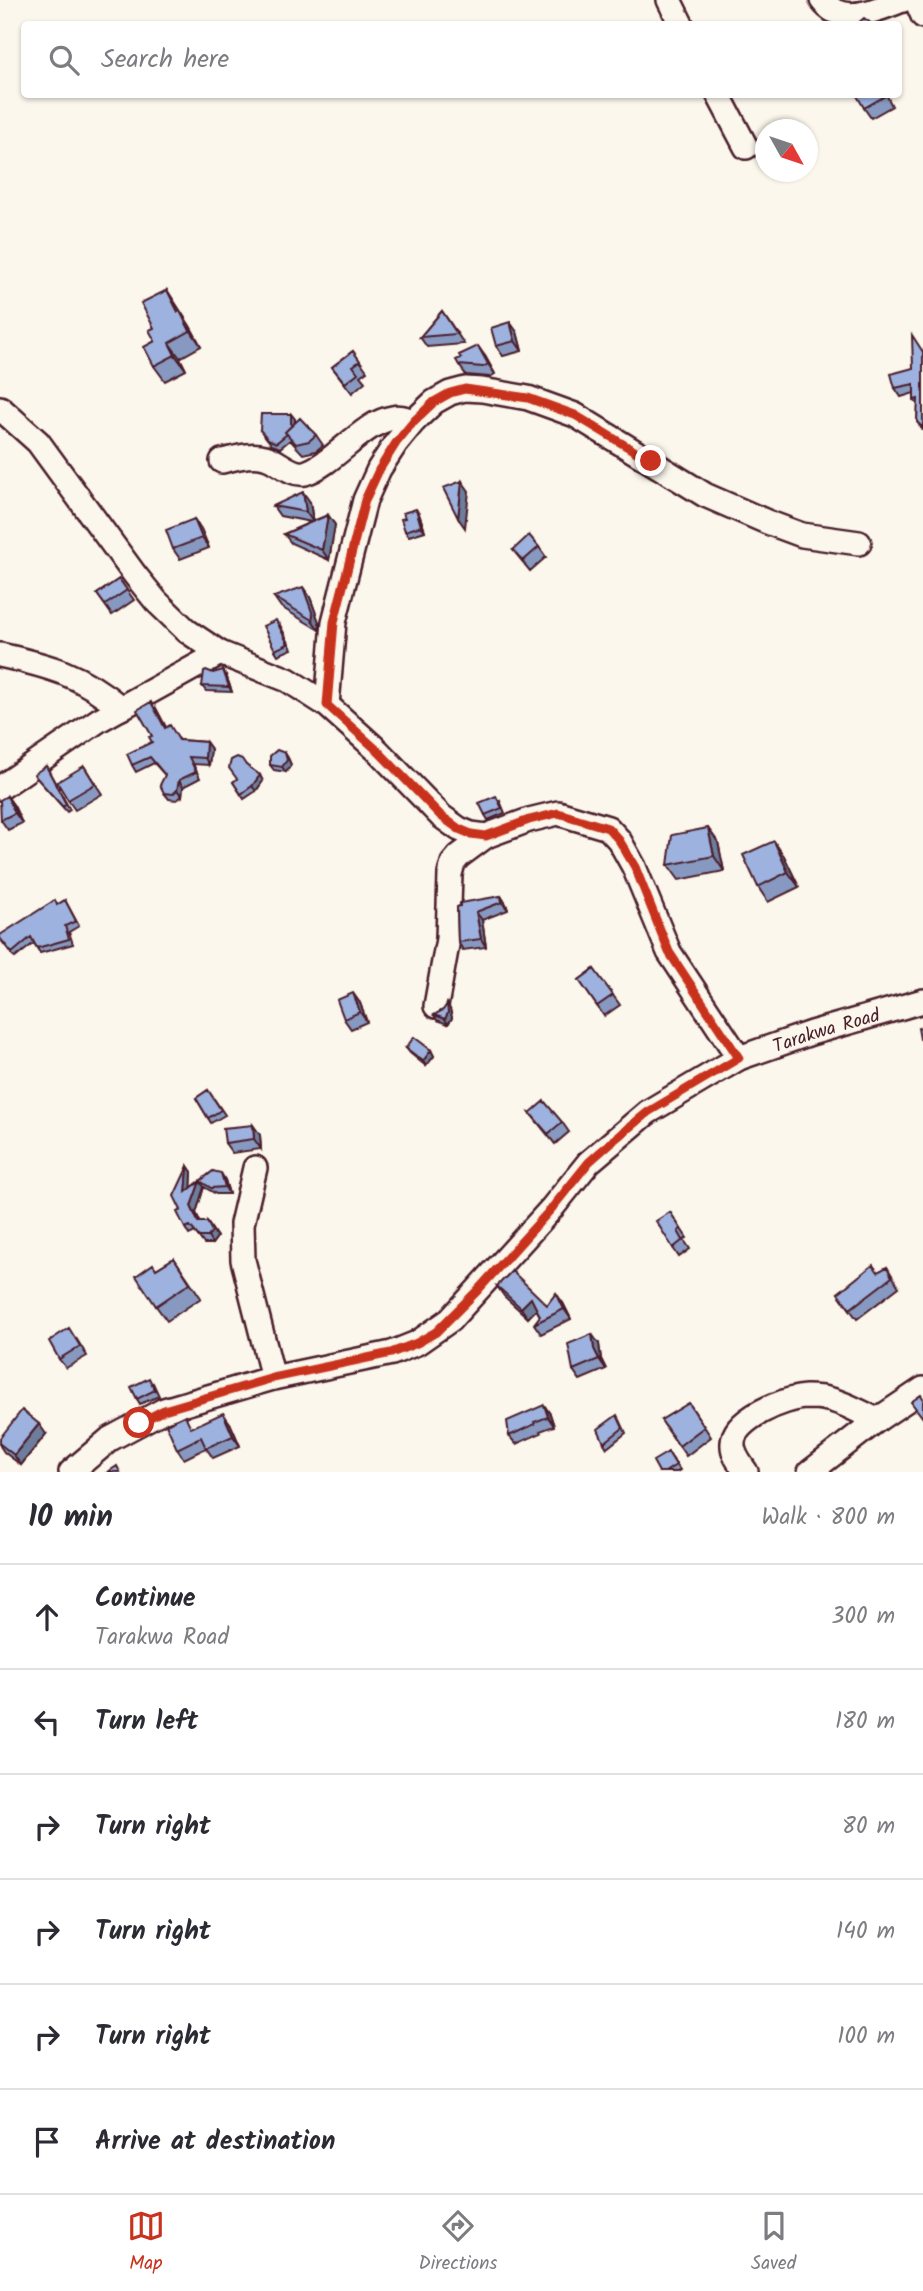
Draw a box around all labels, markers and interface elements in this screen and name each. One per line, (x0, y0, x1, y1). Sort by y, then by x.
search box (21, 21, 902, 98)
text: Search here (101, 39, 229, 81)
icon: search (45, 41, 83, 79)
north arrow (755, 119, 818, 182)
route end (635, 445, 666, 476)
street label: Tarakwa Road (769, 1001, 884, 1062)
route start (123, 1407, 154, 1438)
text: 10 min (28, 1494, 113, 1542)
text: Walk · 800 m (762, 1500, 895, 1536)
text: Continue (95, 1578, 196, 1620)
icon: ahead (28, 1598, 66, 1636)
text: 300 m (831, 1599, 895, 1635)
text: Tarakwa Road (95, 1620, 229, 1656)
text: Turn left (95, 1701, 198, 1743)
icon: left (28, 1703, 66, 1741)
text: 180 m (835, 1704, 895, 1740)
text: Turn right (95, 1806, 211, 1848)
icon: right (28, 1808, 66, 1846)
text: 80 m (842, 1809, 895, 1845)
text: Turn right (95, 1911, 211, 1953)
icon: right (28, 1913, 66, 1951)
text: 140 m (836, 1914, 895, 1950)
text: Turn right (95, 2016, 211, 2058)
icon: right (28, 2018, 66, 2056)
text: 100 m (837, 2019, 895, 2055)
text: Arrive at destination (95, 2121, 335, 2163)
icon: arrive (28, 2123, 66, 2161)
tab: Map (127, 2207, 165, 2279)
tab: Directions (419, 2207, 497, 2279)
tab: Saved (751, 2207, 796, 2279)

